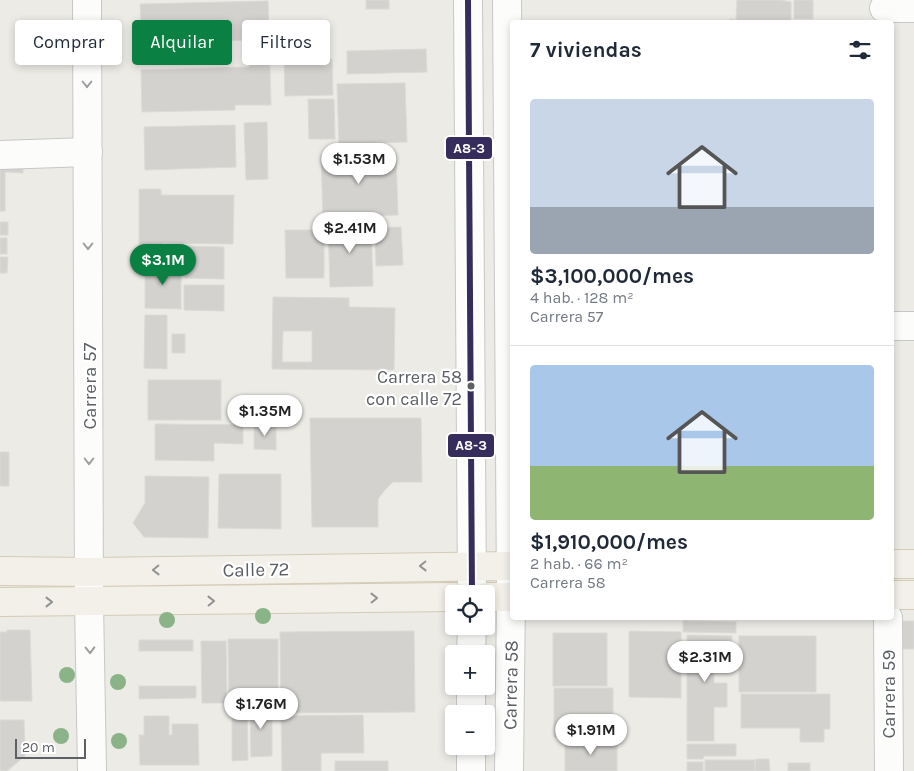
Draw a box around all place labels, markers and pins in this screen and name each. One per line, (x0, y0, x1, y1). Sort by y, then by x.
pin: $1.53M (318, 142, 400, 185)
pin: $2.41M (309, 212, 391, 254)
pin: $3.1M (128, 244, 198, 286)
place label: Carrera 58 con calle 72 (366, 366, 462, 410)
marker: Carrera 58 con calle 72 (466, 381, 476, 391)
pin: $1.35M (224, 394, 306, 437)
pin: $2.31M (664, 640, 746, 683)
pin: $1.76M (220, 688, 302, 730)
pin: $1.91M (550, 714, 632, 756)

